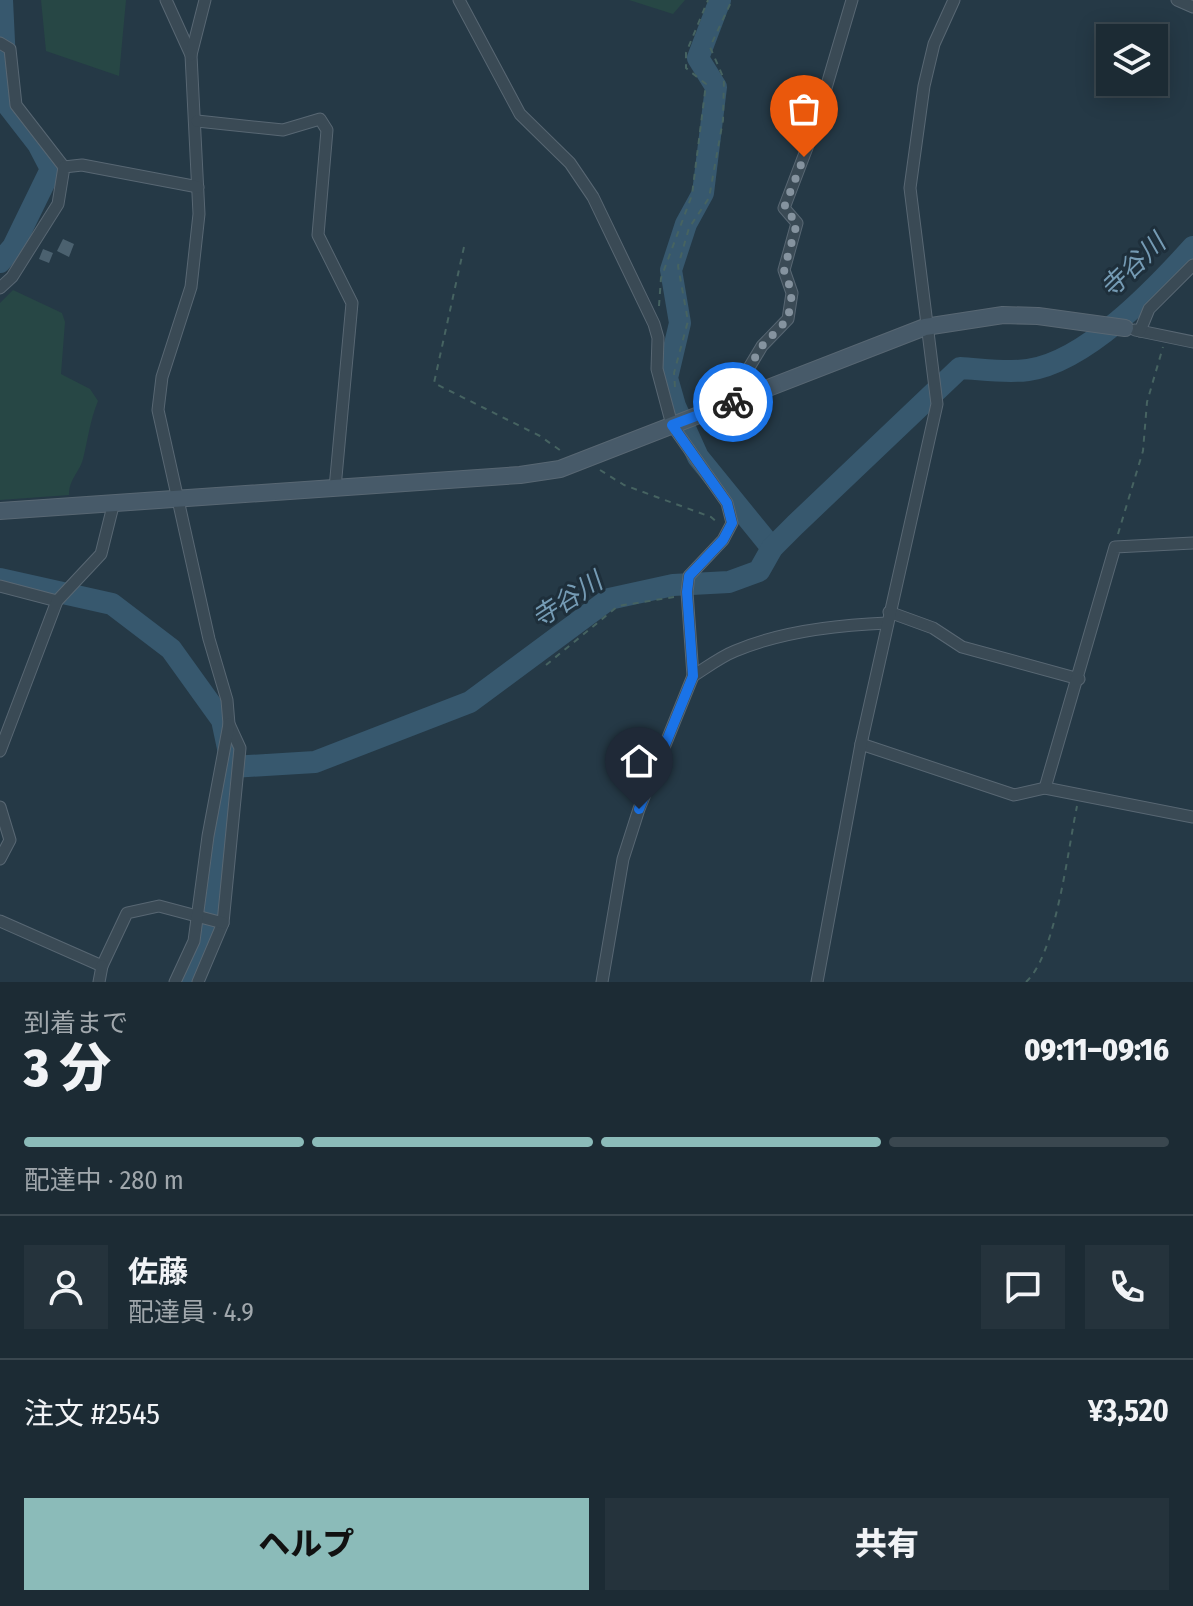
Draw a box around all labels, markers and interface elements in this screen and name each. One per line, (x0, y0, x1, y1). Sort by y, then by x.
map controls (1096, 24, 1168, 96)
button: layers (1096, 24, 1168, 96)
pin (770, 75, 838, 157)
icon: bag (782, 87, 826, 131)
water label: 寺谷川 (1094, 226, 1174, 304)
courier (693, 362, 773, 442)
icon: bike (711, 380, 755, 424)
water label: 寺谷川 (526, 564, 611, 634)
pin (605, 727, 673, 809)
icon: home (617, 739, 661, 783)
text: 到着まで (24, 1008, 128, 1039)
text: 09:11–09:16 (1024, 1032, 1169, 1068)
text: 3 分 (24, 1037, 111, 1100)
text: 配達中 · 280 m (24, 1165, 184, 1196)
button: person (24, 1245, 108, 1329)
button: chat (981, 1245, 1065, 1329)
button: phone (1085, 1245, 1169, 1329)
text: 佐藤 (128, 1254, 188, 1290)
text: 配達員 · 4.9 (128, 1297, 254, 1328)
text: ¥3,520 (1088, 1393, 1169, 1429)
text: 注文 #2545 (24, 1396, 160, 1432)
button: ヘルプ (24, 1498, 589, 1590)
button: 共有 (605, 1498, 1169, 1590)

